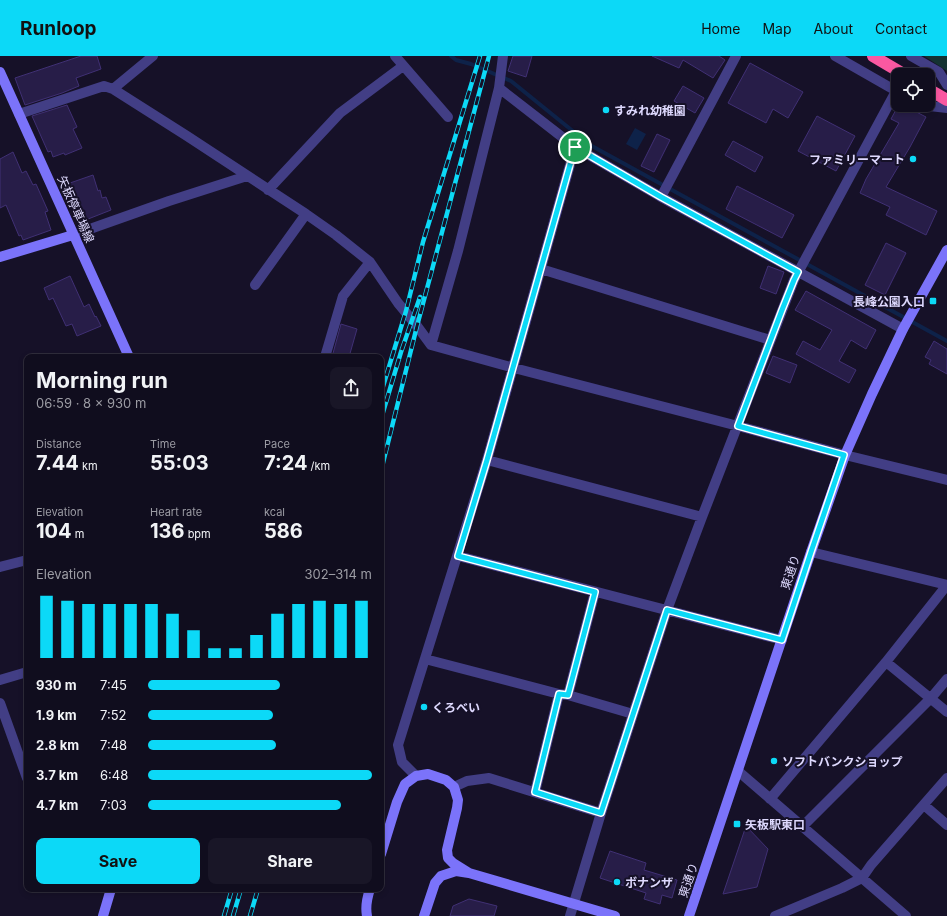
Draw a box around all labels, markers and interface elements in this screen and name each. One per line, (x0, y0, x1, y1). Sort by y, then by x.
text: Runloop (20, 17, 97, 40)
text: Home (701, 20, 740, 37)
text: Map (762, 20, 792, 37)
text: About (814, 20, 853, 37)
text: Contact (875, 20, 927, 37)
map controls (891, 68, 935, 112)
button: locate (891, 68, 935, 112)
place label: すみれ幼稚園 (614, 103, 686, 118)
marker: すみれ幼稚園 (601, 105, 611, 115)
pin (558, 130, 592, 164)
icon: arrive (564, 136, 586, 158)
place label: ファミリーマート (809, 152, 905, 167)
marker: ファミリーマート (908, 154, 918, 164)
street label: 矢板停車場線 (55, 173, 97, 245)
place label: 長峰公園入口 (853, 294, 925, 309)
marker: 長峰公園入口 (928, 296, 938, 306)
text: Morning run (36, 367, 168, 393)
button: share (330, 367, 372, 409)
text: 06:59 · 8 × 930 m (36, 395, 146, 411)
text: Distance (36, 437, 81, 451)
text: Time (150, 437, 176, 451)
text: Pace (264, 437, 290, 451)
text: 7.44 (36, 451, 79, 475)
text: 55:03 (150, 451, 209, 475)
text: 7:24 (264, 451, 307, 475)
text: km (79, 459, 98, 473)
text: /km (307, 459, 330, 473)
text: Elevation (36, 505, 83, 519)
text: Heart rate (150, 505, 202, 519)
text: kcal (264, 505, 285, 519)
text: 104 (36, 519, 72, 543)
text: 136 (150, 519, 185, 543)
text: 586 (264, 519, 303, 543)
text: m (72, 527, 84, 541)
text: bpm (185, 527, 211, 541)
street label: 東通り (777, 553, 803, 591)
text: Elevation (36, 566, 92, 582)
text: 302–314 m (305, 566, 372, 582)
text: 930 m (36, 677, 77, 693)
text: 7:45 (100, 677, 127, 693)
place label: くろべい (432, 700, 480, 715)
marker: くろべい (419, 702, 429, 712)
text: 1.9 km (36, 707, 77, 723)
text: 7:52 (100, 707, 127, 723)
text: 2.8 km (36, 737, 79, 753)
text: 7:48 (100, 737, 127, 753)
place label: ソフトバンクショップ (782, 754, 903, 769)
marker: ソフトバンクショップ (769, 756, 779, 766)
text: 3.7 km (36, 767, 78, 783)
text: 6:48 (100, 767, 128, 783)
text: 4.7 km (36, 797, 78, 813)
text: 7:03 (100, 797, 127, 813)
place label: 矢板駅東口 (745, 817, 805, 832)
marker: 矢板駅東口 (732, 819, 742, 829)
button: Save (36, 838, 200, 884)
button: Share (208, 838, 372, 884)
street label: 東通り (675, 861, 701, 899)
place label: ボナンザ (625, 875, 673, 890)
marker: ボナンザ (612, 877, 622, 887)

